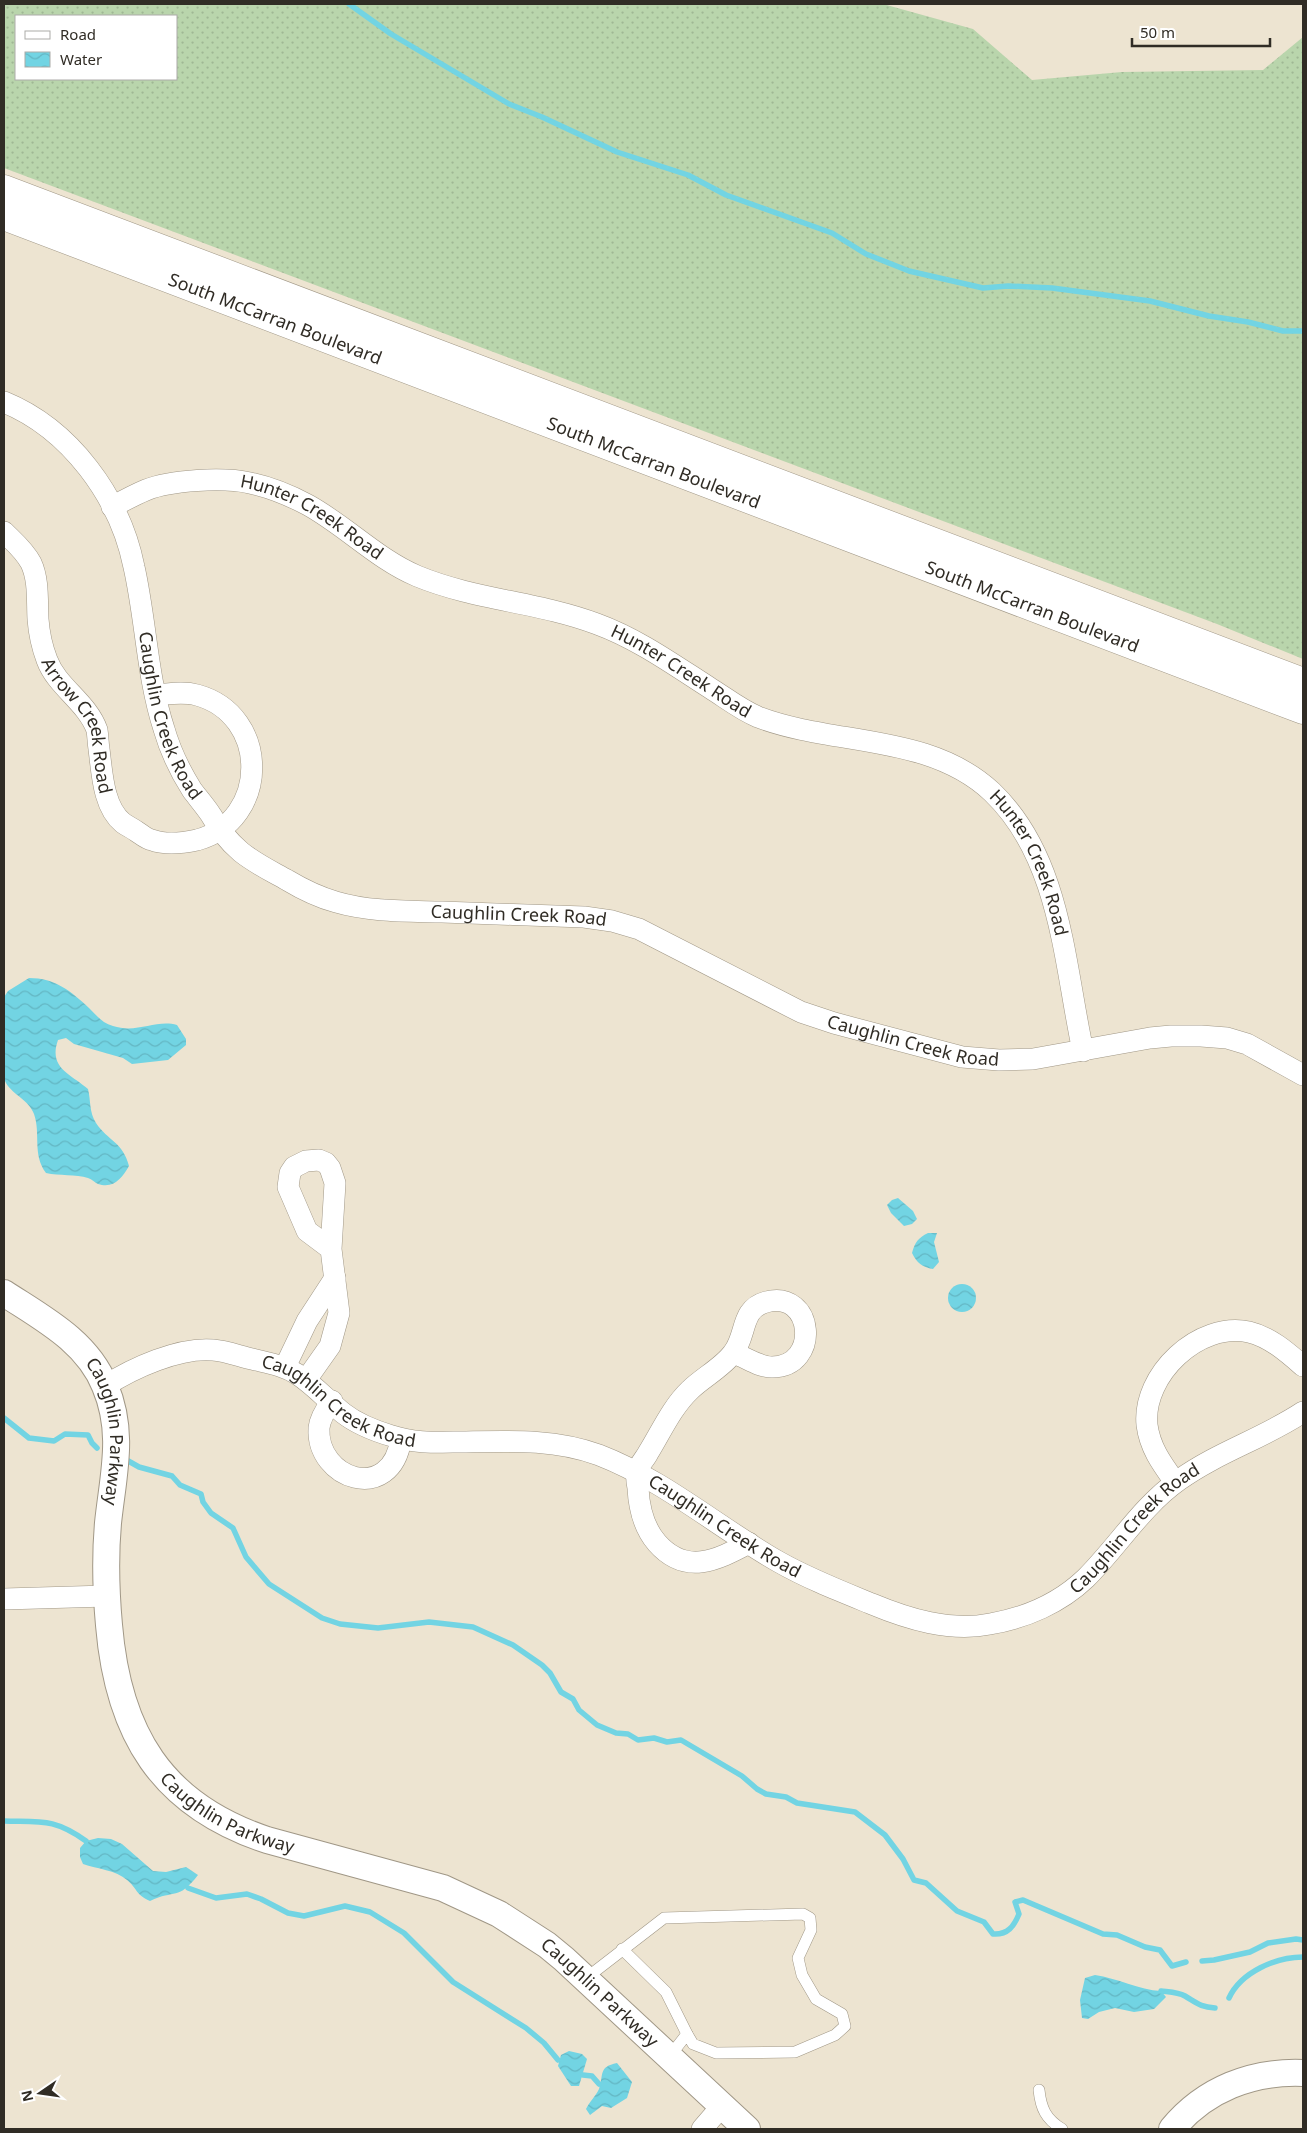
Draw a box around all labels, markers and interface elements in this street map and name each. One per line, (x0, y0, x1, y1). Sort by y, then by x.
legend (15, 15, 178, 80)
scale bar (1132, 15, 1270, 47)
text: 50 m (1140, 22, 1175, 42)
text: Road (60, 24, 96, 44)
text: Water (60, 49, 102, 69)
street label: South McCarran Boulevard (165, 267, 386, 370)
street label: South McCarran Boulevard (544, 411, 764, 514)
street label: Hunter Creek Road (239, 468, 388, 565)
street label: South McCarran Boulevard (922, 555, 1143, 658)
street label: Hunter Creek Road (607, 618, 756, 723)
street label: Caughlin Creek Road (134, 630, 208, 804)
street label: Arrow Creek Road (36, 654, 118, 796)
street label: Hunter Creek Road (985, 784, 1074, 938)
street label: Caughlin Creek Road (430, 899, 608, 931)
street label: Caughlin Creek Road (824, 1009, 1000, 1071)
street label: Caughlin Creek Road (260, 1349, 418, 1452)
street label: Caughlin Parkway (81, 1352, 129, 1508)
street label: Caughlin Creek Road (1064, 1457, 1203, 1599)
street label: Caughlin Creek Road (644, 1468, 805, 1583)
street label: Caughlin Parkway (155, 1766, 298, 1858)
street label: Caughlin Parkway (536, 1932, 665, 2052)
north arrow (15, 2068, 65, 2118)
text: N (16, 2088, 37, 2104)

